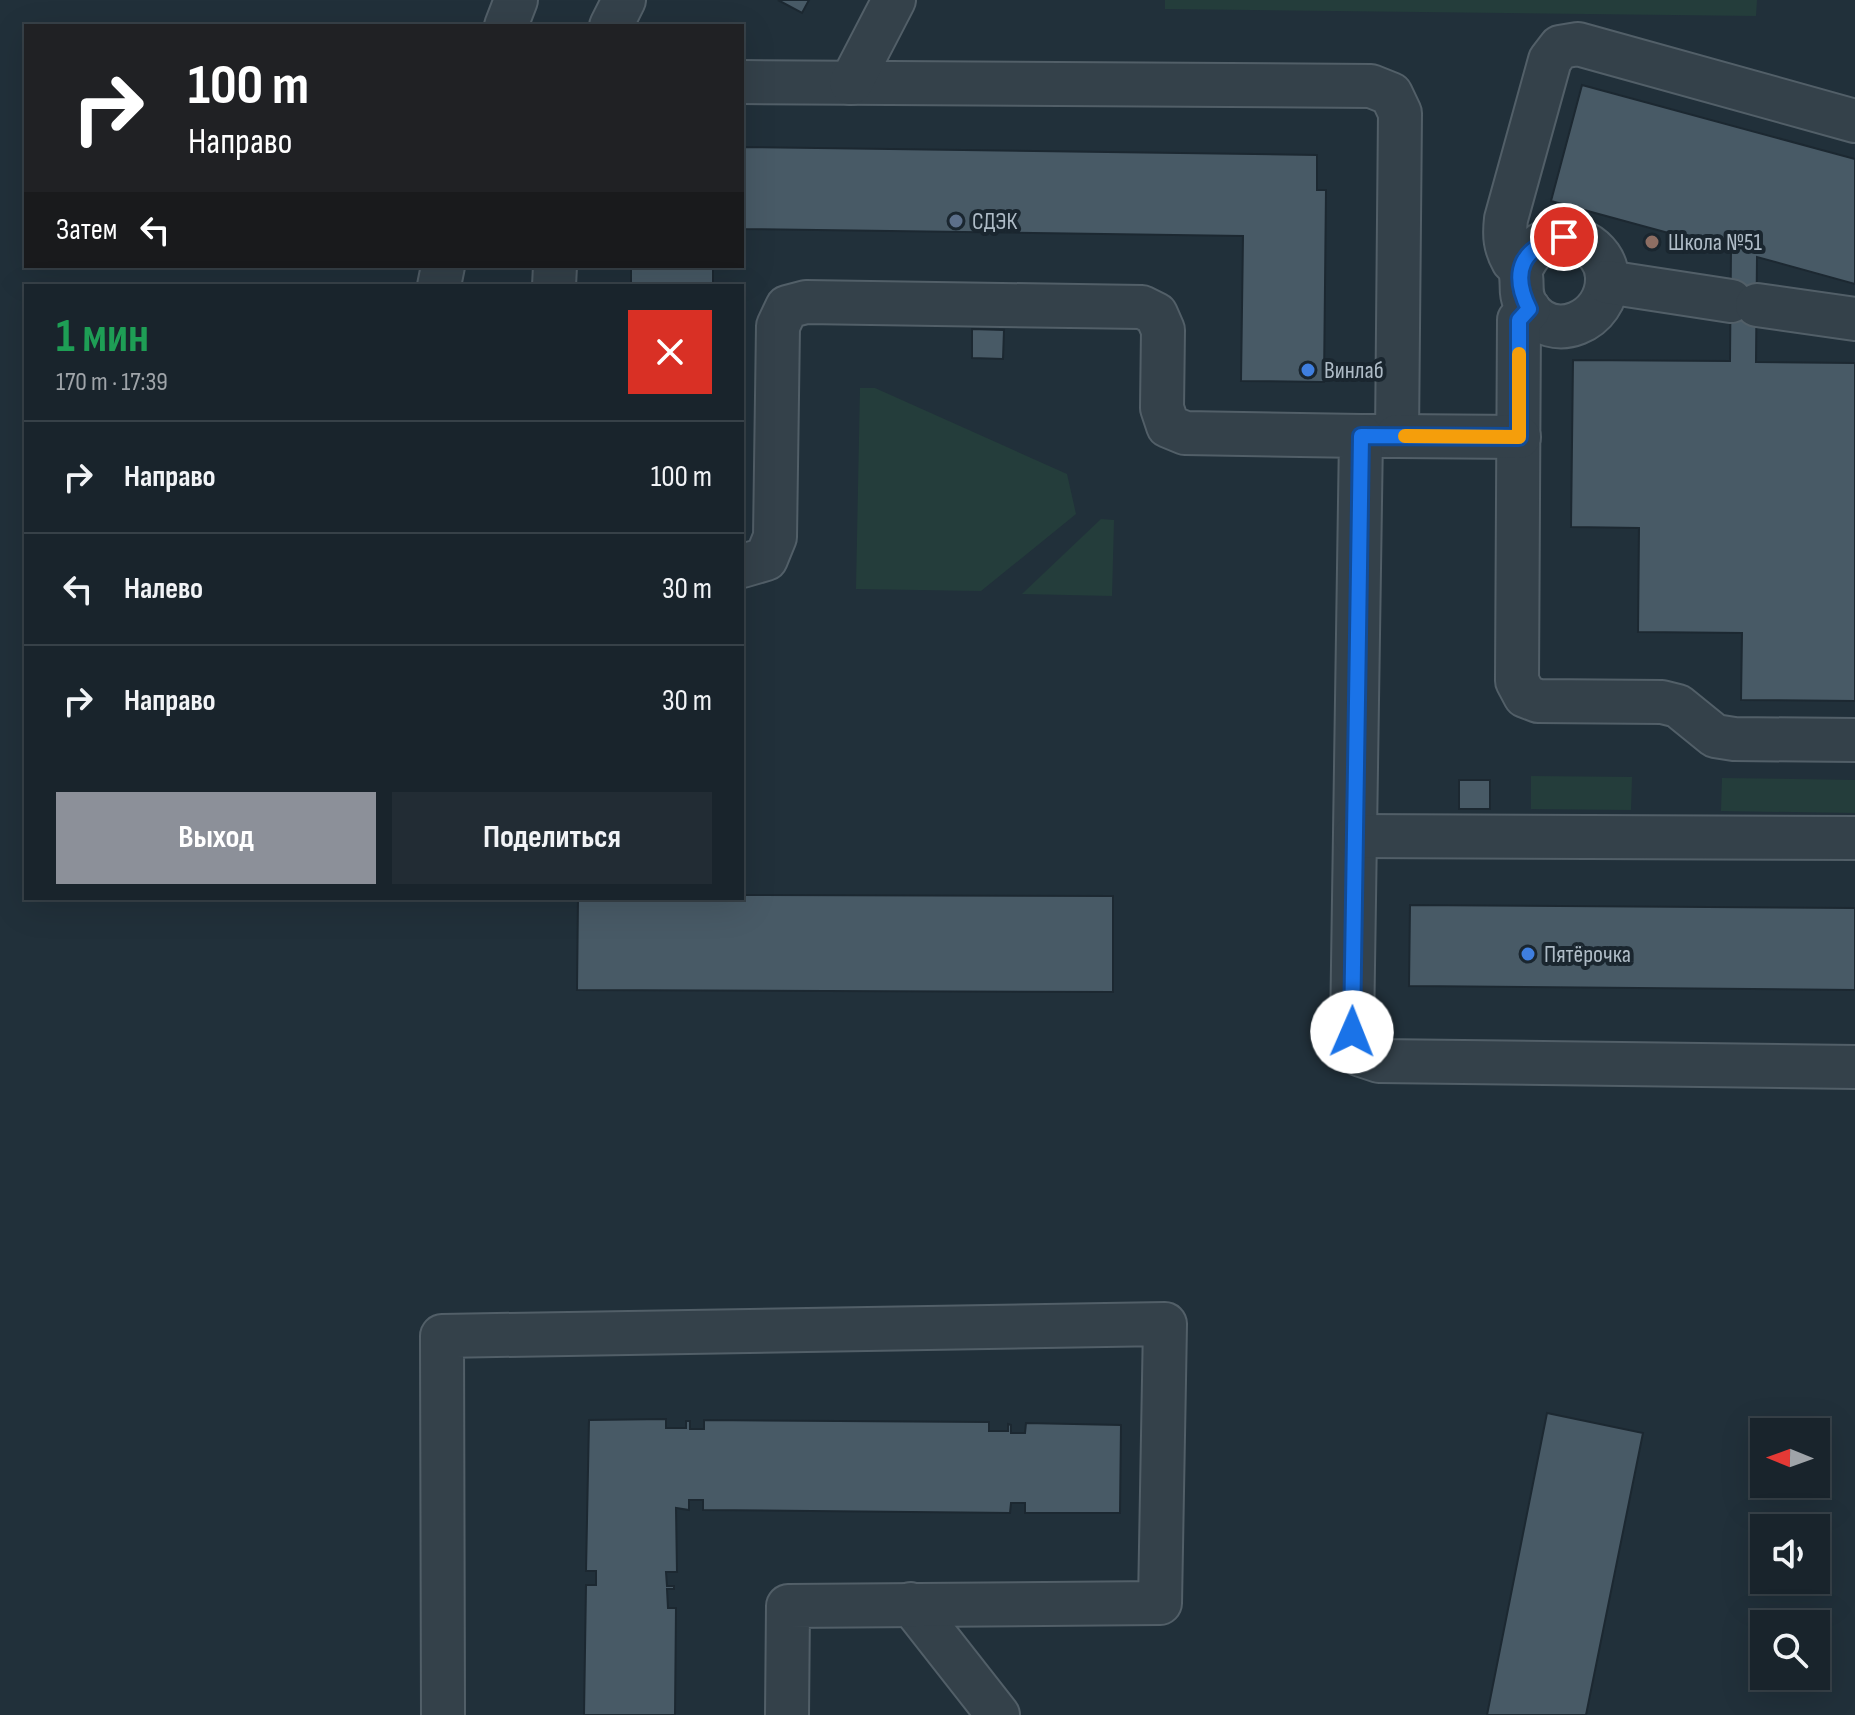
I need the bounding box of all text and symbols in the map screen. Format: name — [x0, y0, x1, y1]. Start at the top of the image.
text: 100 m — [188, 53, 309, 120]
icon: right — [56, 56, 160, 160]
text: Направо — [188, 121, 292, 164]
pin — [1530, 203, 1598, 271]
place label: СДЭК — [972, 207, 1017, 236]
icon: left — [133, 208, 177, 252]
text: Затем — [56, 212, 117, 248]
marker: СДЭК — [947, 212, 965, 230]
icon: arrive — [1542, 215, 1586, 259]
place label: Школа №51 — [1668, 228, 1763, 257]
marker: Школа №51 — [1643, 233, 1661, 251]
text: 1 мин — [56, 308, 149, 365]
button: close — [628, 310, 712, 394]
place label: Винлаб — [1324, 356, 1384, 385]
marker: Винлаб — [1299, 361, 1317, 379]
text: 170 m · 17:39 — [56, 367, 168, 398]
icon: right — [56, 455, 100, 499]
text: Направо — [124, 459, 216, 495]
text: 100 m — [651, 459, 712, 495]
icon: left — [56, 567, 100, 611]
text: Налево — [124, 571, 203, 607]
text: 30 m — [662, 571, 712, 607]
icon: right — [56, 679, 100, 723]
text: Направо — [124, 683, 216, 719]
text: 30 m — [662, 683, 712, 719]
button: Выход — [56, 792, 376, 884]
button: Поделиться — [392, 792, 712, 884]
place label: Пятёрочка — [1544, 940, 1631, 969]
marker: Пятёрочка — [1519, 945, 1537, 963]
position arrow — [1310, 990, 1394, 1074]
north arrow — [1750, 1418, 1830, 1498]
map controls — [1750, 1418, 1830, 1690]
button: sound — [1750, 1514, 1830, 1594]
button: search — [1750, 1610, 1830, 1690]

